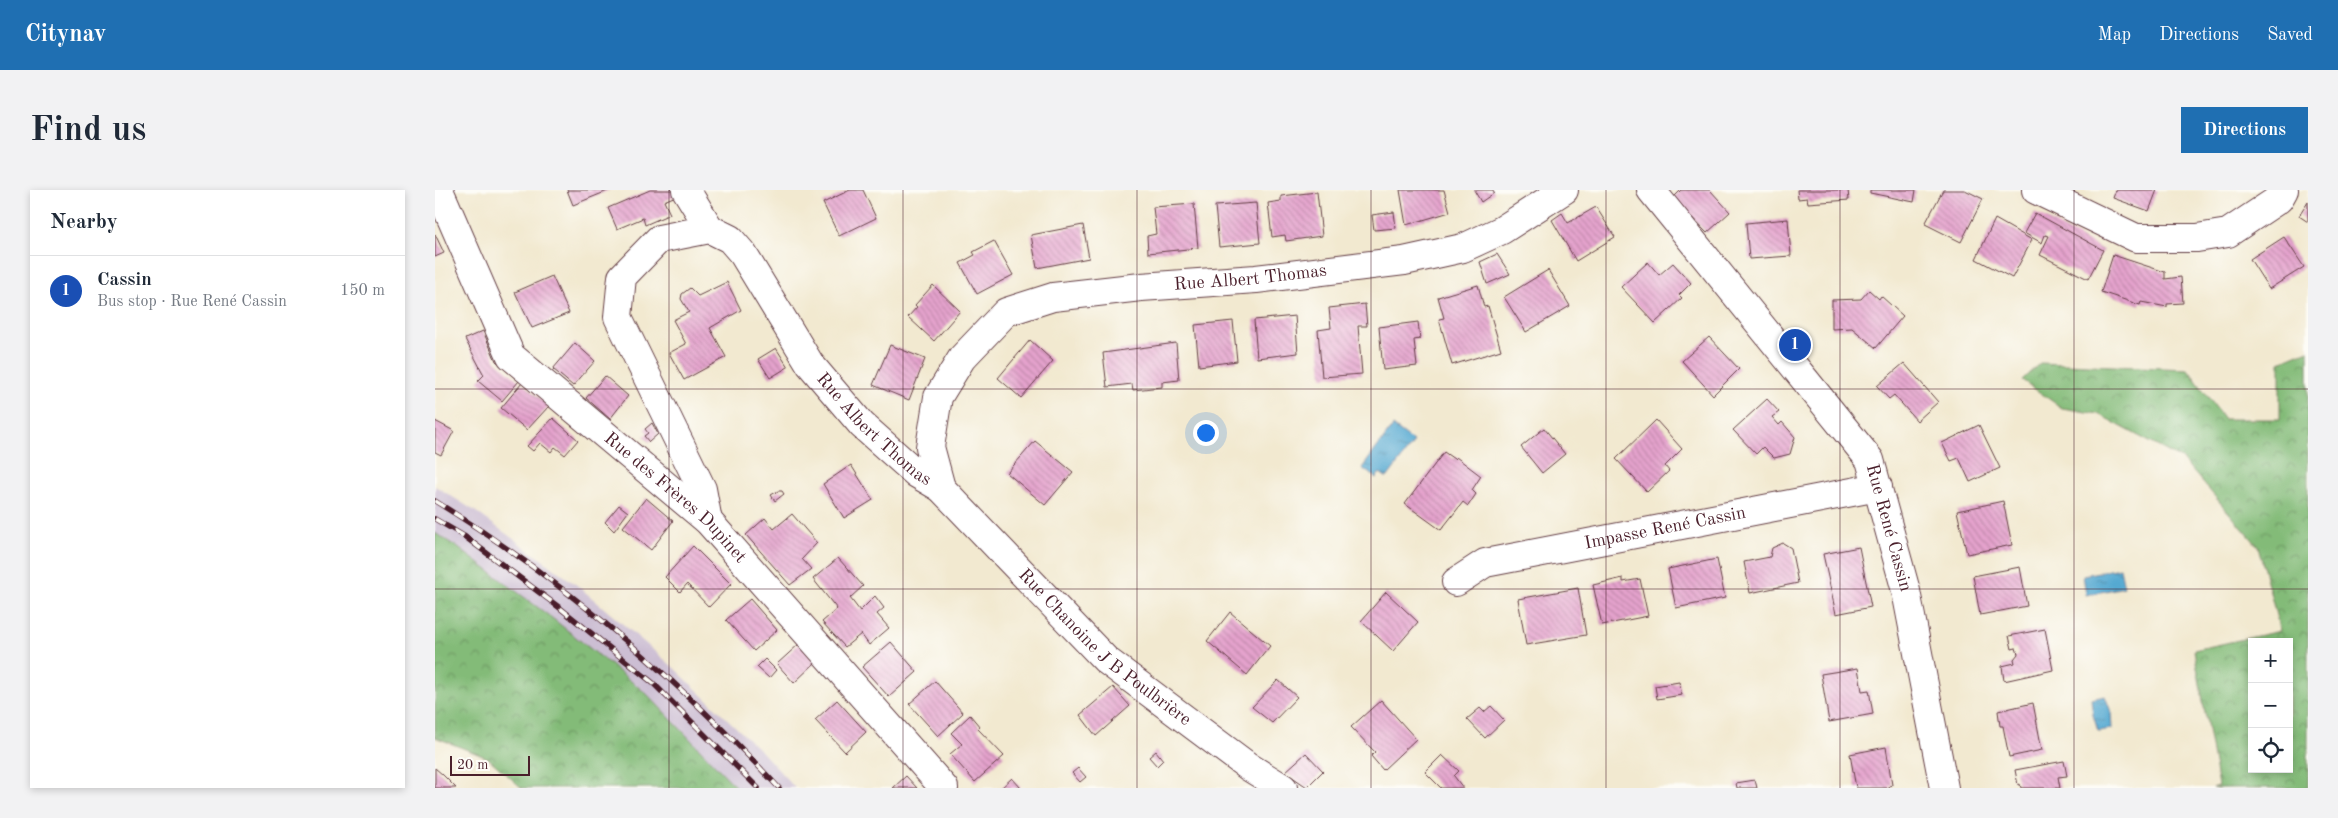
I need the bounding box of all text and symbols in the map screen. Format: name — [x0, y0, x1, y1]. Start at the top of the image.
text: Citynav — [25, 23, 106, 47]
text: Map — [2098, 26, 2131, 44]
text: Directions — [2159, 26, 2239, 44]
text: Saved — [2267, 26, 2313, 44]
button: Directions — [2181, 107, 2308, 153]
text: Find us — [30, 113, 146, 148]
text: Nearby — [50, 212, 118, 233]
street label: Rue Albert Thomas — [1173, 261, 1328, 294]
text: Cassin — [97, 271, 152, 290]
text: 1 — [61, 283, 71, 299]
text: 150 m — [340, 283, 385, 299]
text: Bus stop · Rue René Cassin — [97, 294, 287, 310]
pin: 1 — [1779, 326, 1811, 364]
street label: Rue Albert Thomas — [813, 370, 934, 489]
your location — [1193, 420, 1219, 446]
street label: Rue des Frères Dupinet — [601, 429, 750, 566]
street label: Rue René Cassin — [1863, 462, 1915, 594]
street label: Impasse René Cassin — [1583, 504, 1747, 553]
street label: Rue Chanoine J B Poulbrière — [1015, 566, 1194, 729]
map controls — [2248, 638, 2293, 773]
button: + — [2248, 638, 2293, 683]
button: − — [2248, 683, 2293, 728]
button: locate — [2248, 728, 2293, 773]
scale bar — [450, 753, 530, 776]
text: 20 m — [457, 758, 488, 772]

